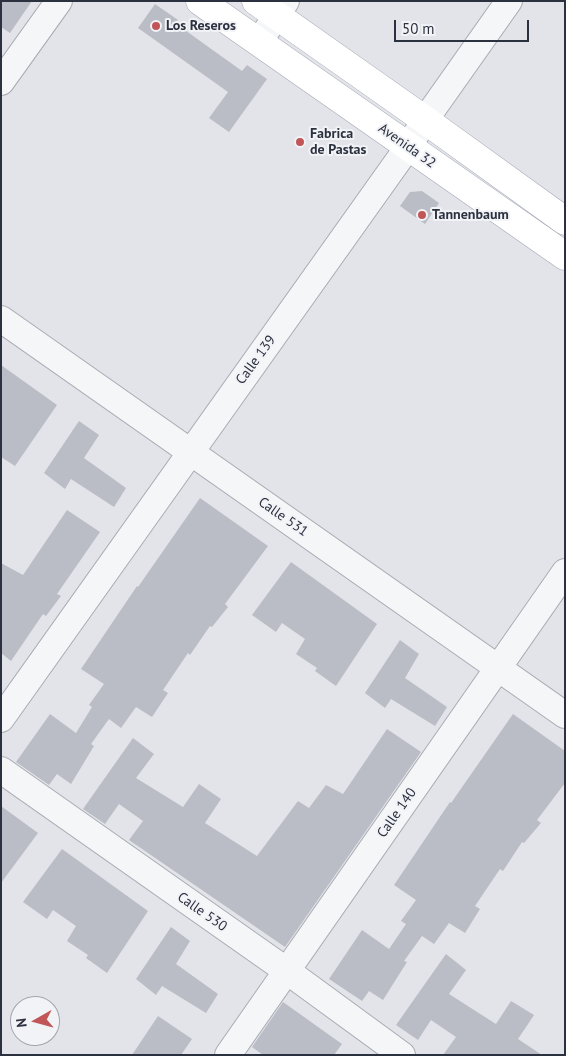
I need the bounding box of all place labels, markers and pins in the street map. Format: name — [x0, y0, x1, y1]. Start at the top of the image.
place label: Los Reseros — [166, 18, 236, 34]
marker: Los Reseros — [150, 20, 162, 32]
place label: Fabrica de Pastas — [310, 126, 366, 158]
marker: Fabrica de Pastas — [294, 136, 306, 148]
place label: Tannenbaum — [432, 207, 509, 223]
marker: Tannenbaum — [416, 209, 428, 221]

